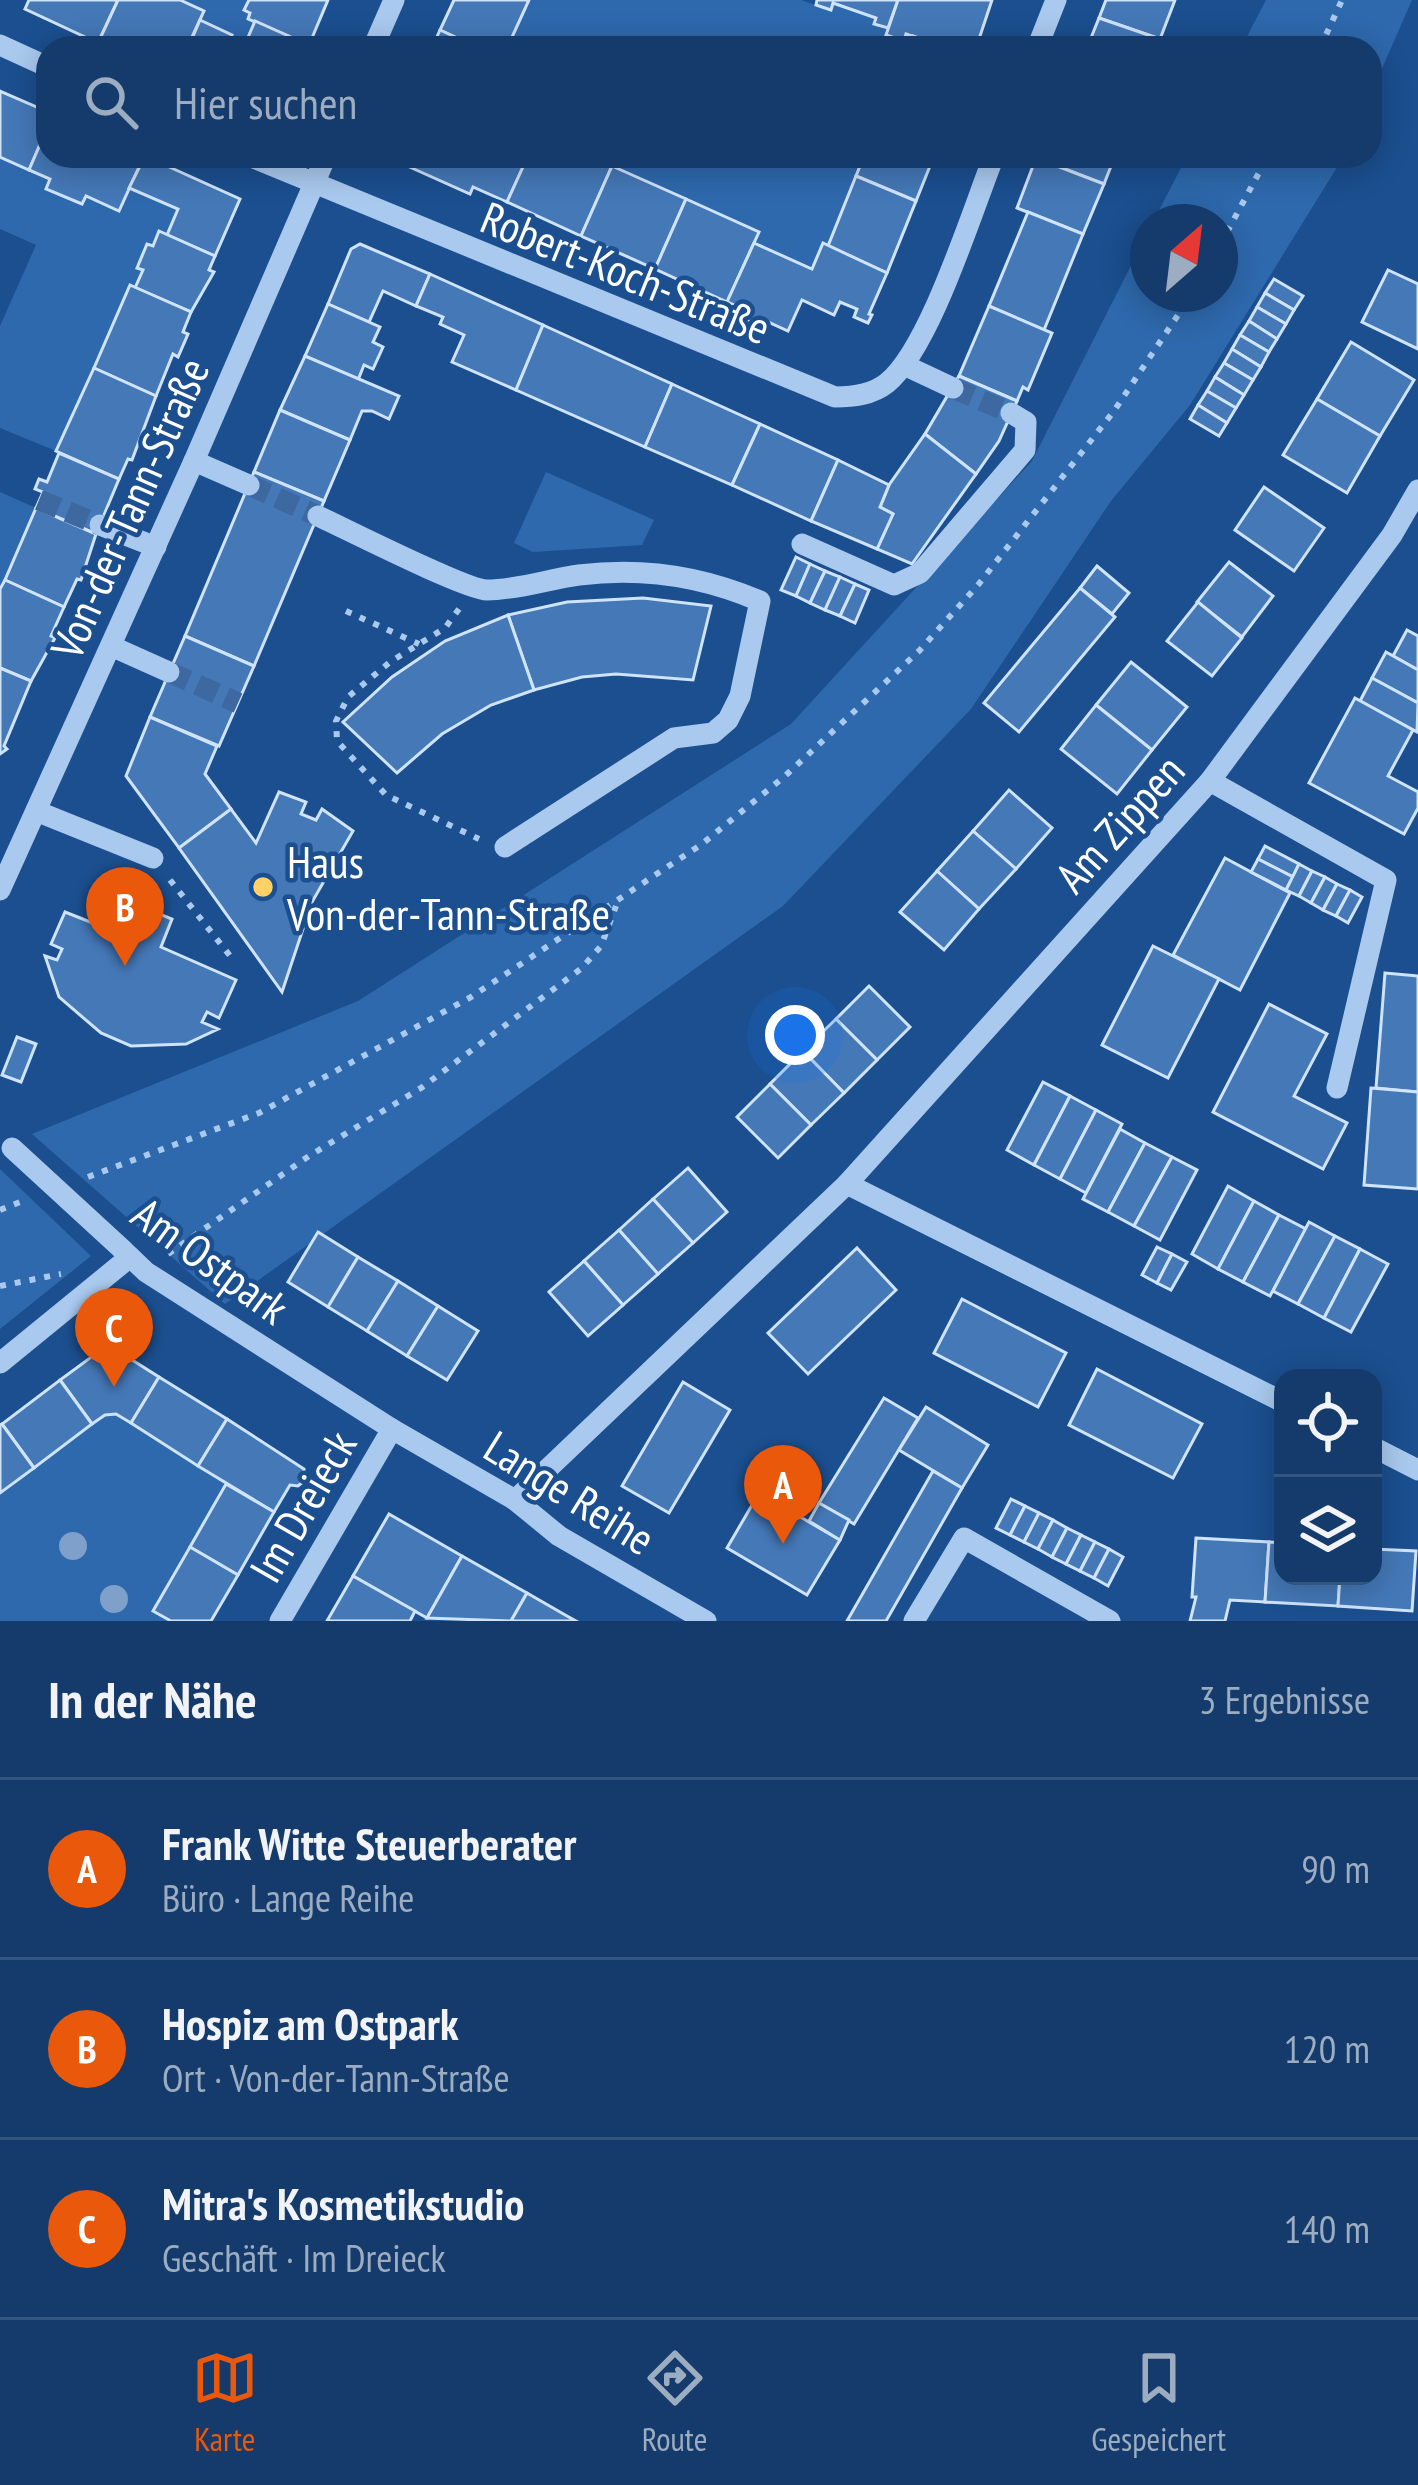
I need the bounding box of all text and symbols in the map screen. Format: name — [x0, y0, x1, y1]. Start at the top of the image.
search box — [36, 36, 1382, 168]
icon: search — [78, 69, 144, 135]
text: Hier suchen — [174, 73, 357, 131]
street label: Robert-Koch-Straße — [473, 188, 779, 356]
north arrow — [1130, 204, 1238, 312]
street label: Von-der-Tann-Straße — [36, 349, 221, 668]
street label: Am Zippen — [1042, 742, 1196, 904]
place label: Haus Von-der-Tann-Straße — [286, 832, 610, 942]
pin: B — [86, 867, 164, 966]
marker: Haus Von-der-Tann-Straße — [250, 874, 276, 900]
your location — [765, 1005, 825, 1065]
street label: Am Ostpark — [121, 1184, 301, 1337]
pin: C — [75, 1288, 153, 1387]
map controls — [1274, 1369, 1382, 1585]
button: locate — [1274, 1369, 1382, 1477]
street label: Lange Reihe — [474, 1417, 666, 1567]
street label: Im Dreieck — [236, 1419, 369, 1592]
pin: A — [744, 1445, 822, 1544]
button: layers — [1274, 1477, 1382, 1585]
text: In der Nähe — [48, 1666, 257, 1732]
text: 3 Ergebnisse — [1199, 1674, 1370, 1725]
text: Frank Witte Steuerberater — [162, 1814, 576, 1872]
text: A — [77, 1843, 97, 1894]
text: 90 m — [1301, 1843, 1370, 1894]
text: Büro · Lange Reihe — [162, 1872, 414, 1923]
text: Hospiz am Ostpark — [162, 1994, 459, 2052]
text: B — [77, 2023, 97, 2074]
text: 120 m — [1284, 2023, 1370, 2074]
text: Ort · Von-der-Tann-Straße — [162, 2052, 510, 2103]
text: Mitra's Kosmetikstudio — [162, 2174, 524, 2232]
text: C — [78, 2203, 96, 2254]
text: 140 m — [1284, 2203, 1370, 2254]
text: Geschäft · Im Dreieck — [162, 2232, 446, 2283]
tab: Karte — [192, 2345, 258, 2460]
tab: Route — [642, 2345, 708, 2460]
tab: Gespeichert — [1091, 2345, 1226, 2460]

